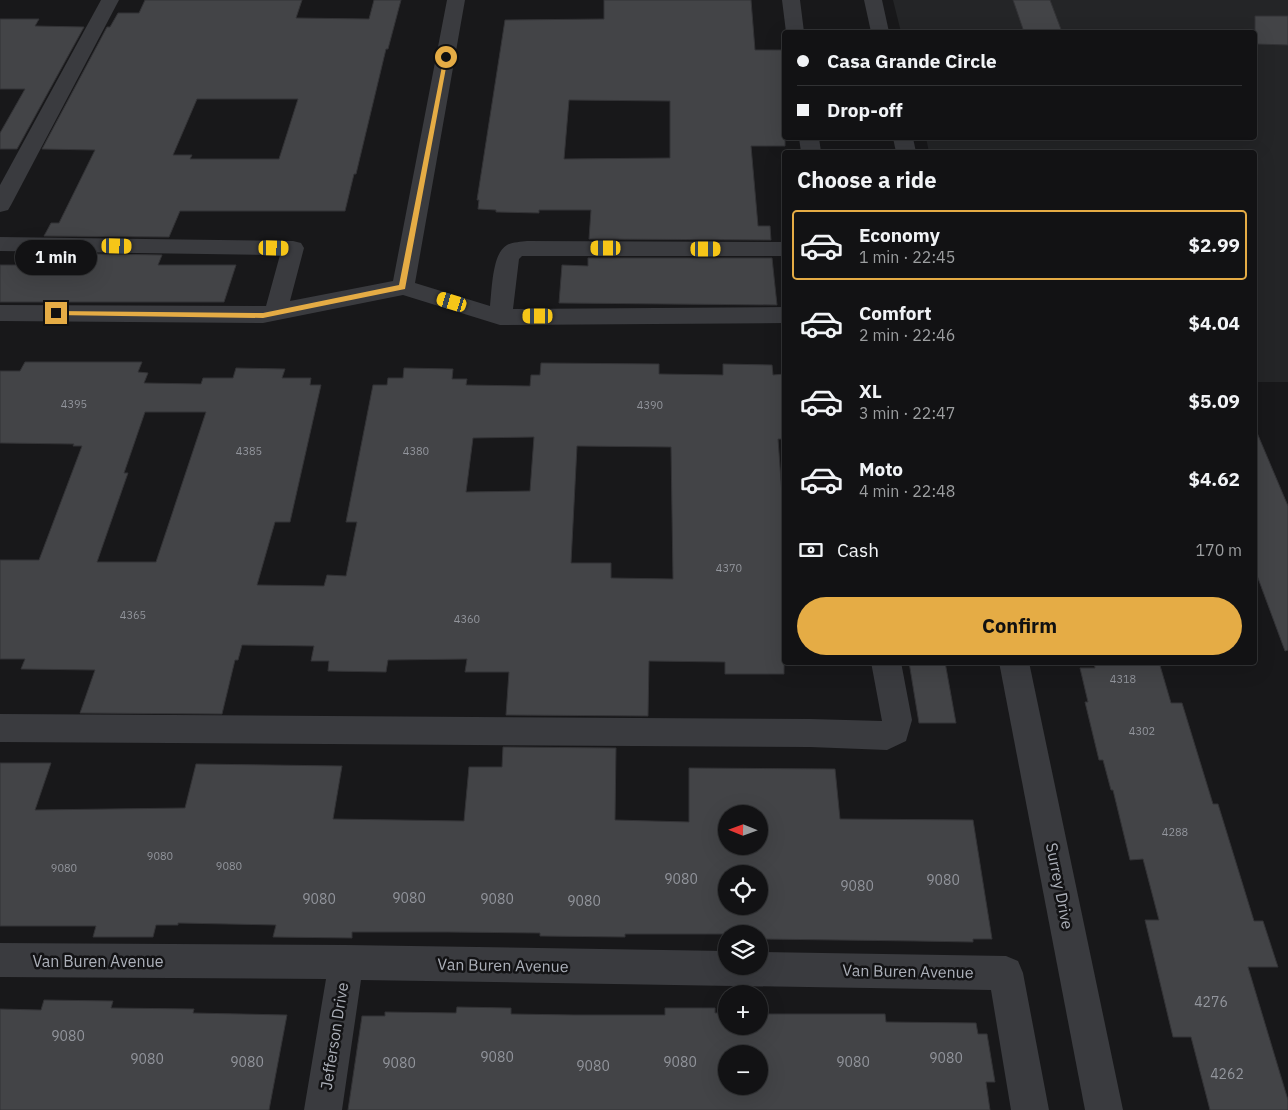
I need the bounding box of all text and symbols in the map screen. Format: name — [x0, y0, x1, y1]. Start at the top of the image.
route start — [435, 46, 457, 68]
text: Casa Grande Circle — [827, 49, 997, 73]
text: Drop-off — [827, 98, 903, 122]
text: Choose a ride — [797, 165, 937, 194]
icon: car — [799, 223, 844, 268]
text: Economy — [859, 223, 940, 247]
text: $2.99 — [1188, 233, 1240, 257]
car — [101, 238, 132, 254]
callout: 1 min — [15, 240, 97, 276]
car — [258, 240, 289, 256]
car — [591, 241, 621, 256]
car — [691, 242, 721, 257]
text: 1 min — [35, 247, 77, 267]
text: 1 min · 22:45 — [859, 247, 955, 267]
car — [435, 290, 468, 314]
icon: car — [799, 301, 844, 346]
text: Comfort — [859, 301, 932, 325]
route end — [45, 302, 67, 324]
car — [523, 309, 553, 324]
text: $4.04 — [1188, 311, 1240, 335]
text: 2 min · 22:46 — [859, 325, 955, 345]
icon: car — [799, 379, 844, 424]
text: XL — [859, 379, 882, 403]
text: $5.09 — [1188, 389, 1240, 413]
house number: 4395 — [61, 397, 87, 411]
house number: 4390 — [637, 398, 663, 412]
text: 3 min · 22:47 — [859, 403, 955, 423]
house number: 4385 — [236, 444, 262, 458]
house number: 4380 — [403, 444, 429, 458]
icon: car — [799, 457, 844, 502]
text: Moto — [859, 457, 903, 481]
text: $4.62 — [1188, 467, 1240, 491]
text: 4 min · 22:48 — [859, 481, 955, 501]
icon: cash — [797, 536, 825, 564]
text: Cash — [837, 538, 879, 562]
text: 170 m — [1195, 540, 1242, 560]
house number: 4370 — [716, 561, 742, 575]
button: Confirm — [797, 597, 1242, 655]
house number: 4365 — [120, 608, 146, 622]
house number: 4360 — [454, 612, 480, 626]
house number: 4318 — [1110, 672, 1136, 686]
house number: 4302 — [1129, 724, 1155, 738]
north arrow — [718, 805, 768, 855]
map controls — [718, 805, 768, 1095]
house number: 4288 — [1162, 825, 1188, 839]
street label: Surrey Drive — [1042, 841, 1078, 931]
house number: 9080 — [147, 849, 173, 863]
house number: 9080 — [216, 859, 242, 873]
house number: 9080 — [51, 861, 77, 875]
button: locate — [718, 865, 768, 915]
house number: 9080 — [664, 870, 698, 888]
house number: 9080 — [926, 871, 960, 889]
house number: 9080 — [840, 877, 874, 895]
house number: 9080 — [392, 889, 426, 907]
house number: 9080 — [302, 890, 336, 908]
house number: 9080 — [480, 890, 514, 908]
house number: 9080 — [567, 892, 601, 910]
button: layers — [718, 925, 768, 975]
street label: Van Buren Avenue — [32, 951, 164, 971]
street label: Van Buren Avenue — [437, 954, 569, 976]
street label: Van Buren Avenue — [842, 960, 974, 982]
street label: Jefferson Drive — [316, 981, 352, 1091]
button: + — [718, 985, 768, 1035]
house number: 4276 — [1194, 993, 1228, 1011]
house number: 9080 — [51, 1027, 85, 1045]
button: − — [718, 1045, 768, 1095]
house number: 9080 — [480, 1048, 514, 1066]
house number: 9080 — [929, 1049, 963, 1067]
house number: 9080 — [130, 1050, 164, 1068]
house number: 9080 — [230, 1053, 264, 1071]
house number: 9080 — [663, 1053, 697, 1071]
house number: 9080 — [836, 1053, 870, 1071]
house number: 9080 — [382, 1054, 416, 1072]
house number: 9080 — [576, 1057, 610, 1075]
house number: 4262 — [1210, 1065, 1244, 1083]

